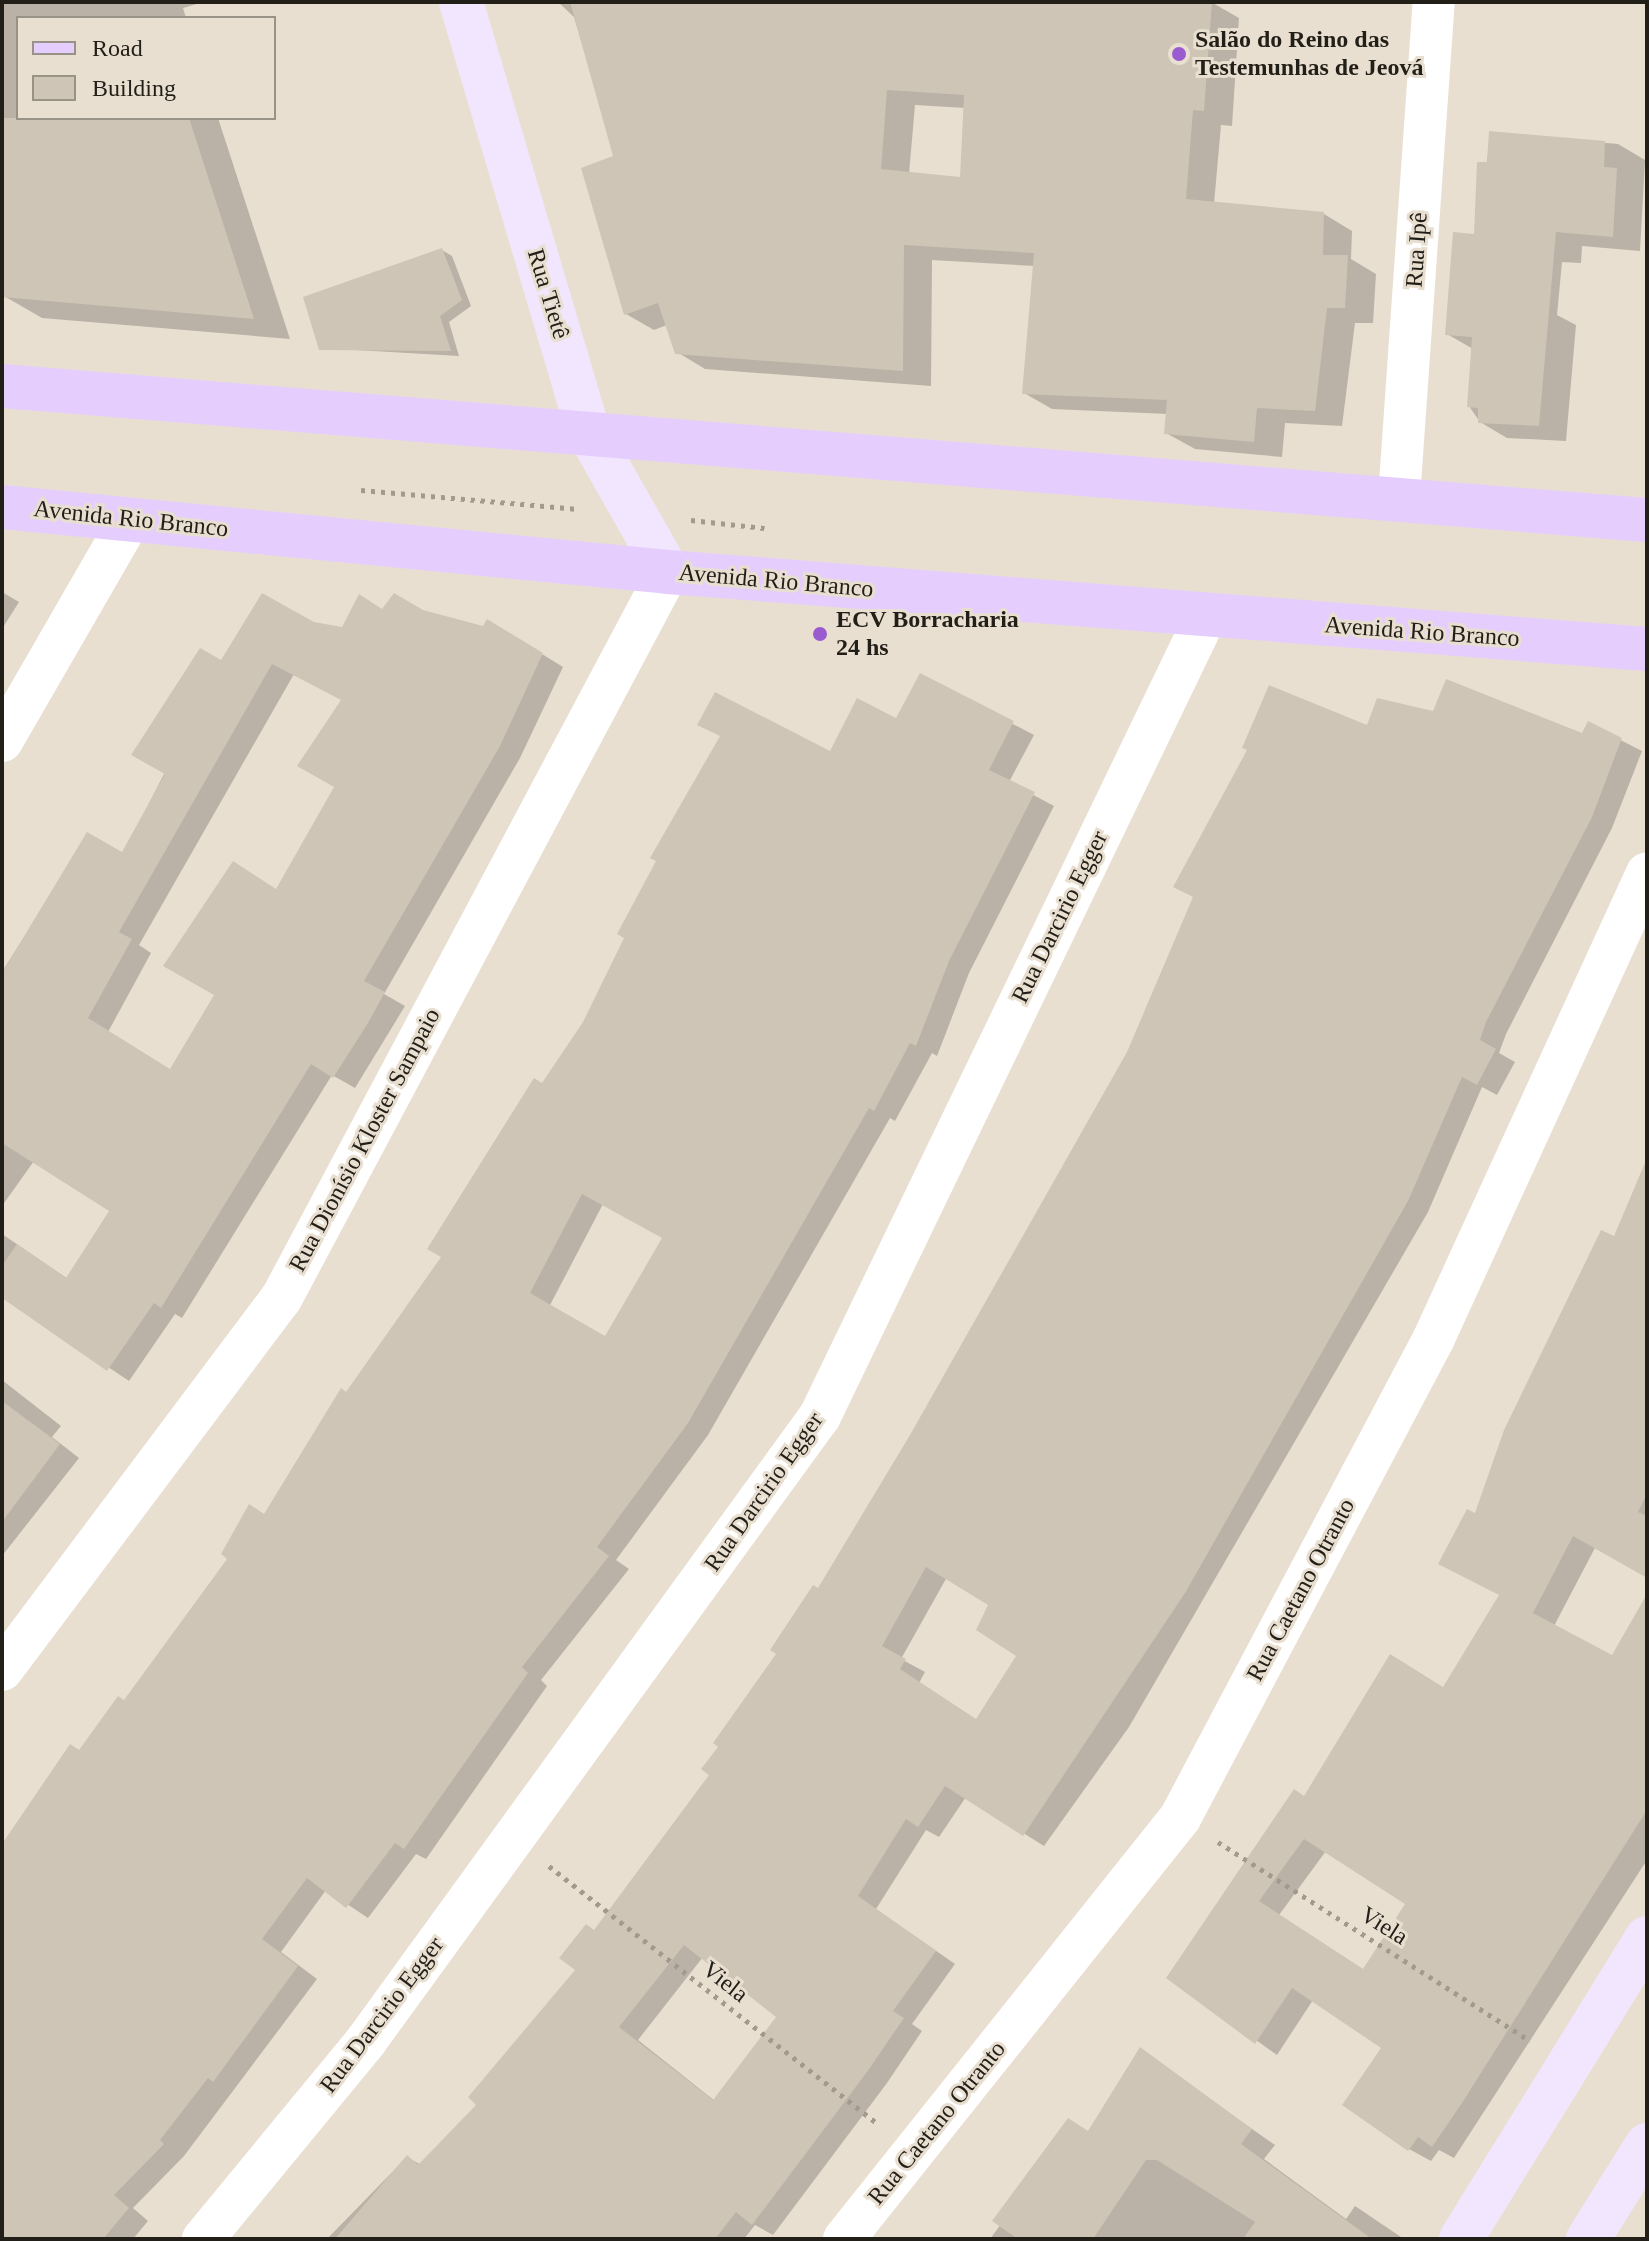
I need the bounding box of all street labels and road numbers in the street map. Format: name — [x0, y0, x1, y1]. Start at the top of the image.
street label: Rua Ipê — [1400, 211, 1434, 289]
street label: Rua Tietê — [521, 245, 575, 343]
street label: Avenida Rio Branco — [32, 494, 230, 544]
street label: Avenida Rio Branco — [677, 558, 875, 604]
street label: Avenida Rio Branco — [1323, 611, 1521, 653]
street label: Rua Darcirio Egger — [1006, 826, 1114, 1008]
street label: Rua Dionísio Kloster Sampaio — [283, 1003, 447, 1277]
street label: Rua Darcirio Egger — [698, 1407, 830, 1577]
street label: Rua Caetano Otranto — [1241, 1494, 1361, 1686]
street label: Viela — [1355, 1900, 1413, 1952]
street label: Rua Darcirio Egger — [314, 1931, 450, 2099]
street label: Viela — [696, 1955, 754, 2009]
street label: Rua Caetano Otranto — [862, 2035, 1012, 2211]

